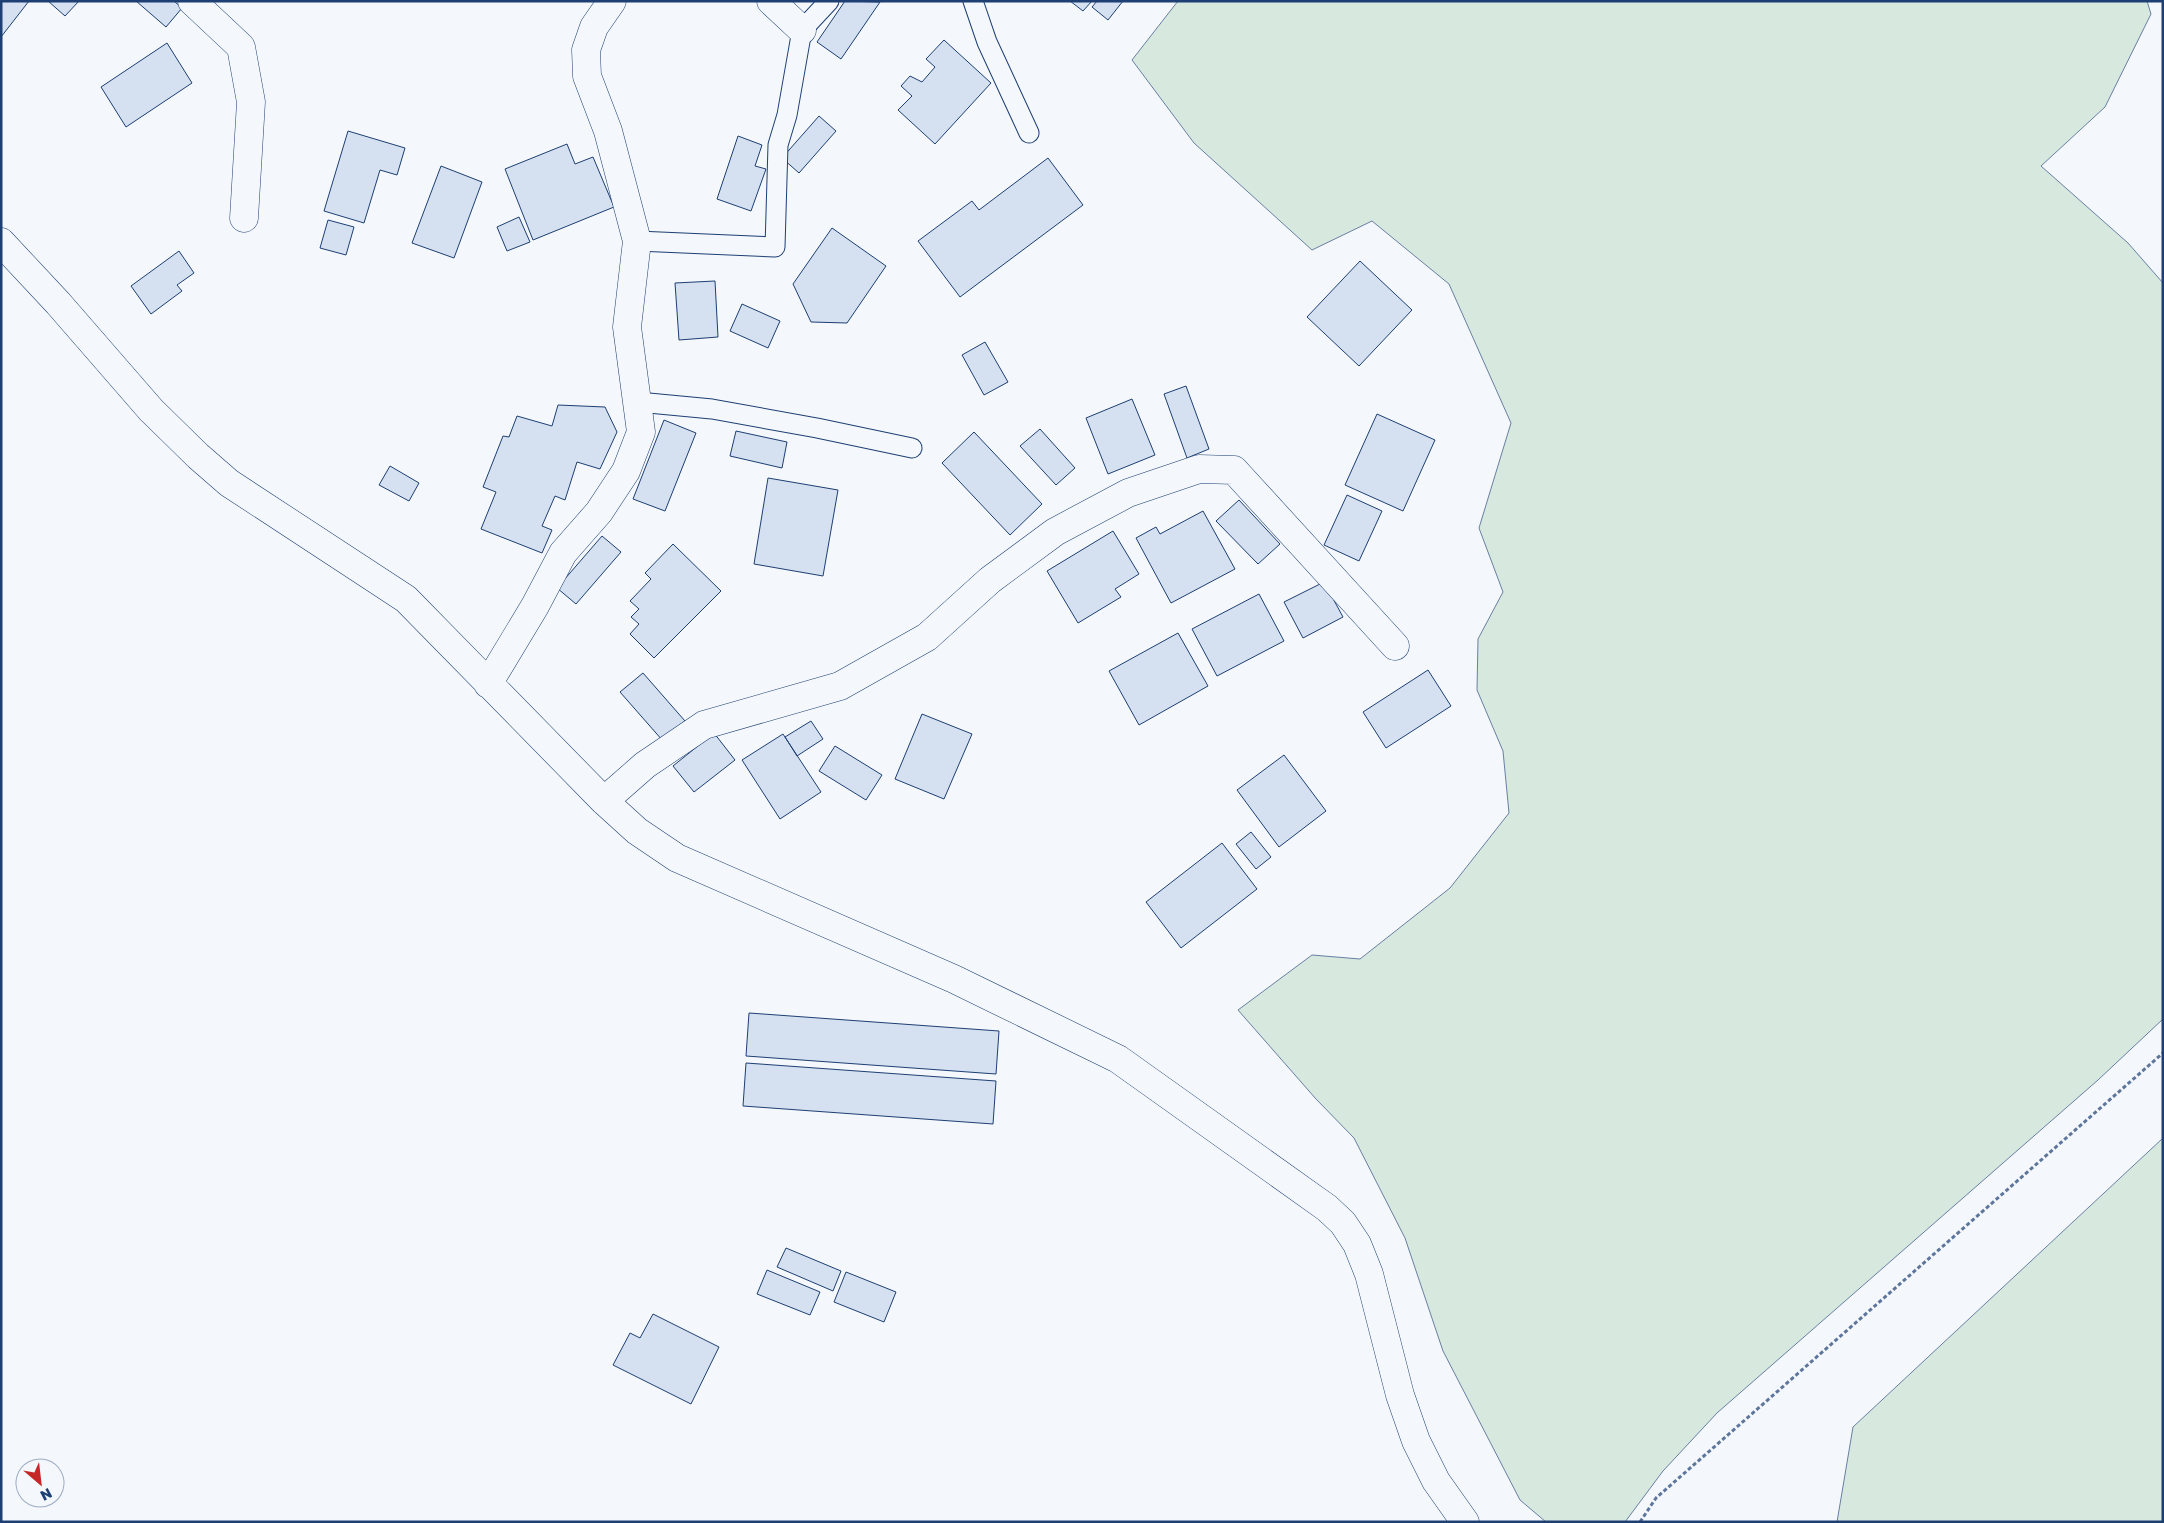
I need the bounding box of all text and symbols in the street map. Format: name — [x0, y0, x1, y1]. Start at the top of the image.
north arrow — [15, 1458, 65, 1508]
text: N — [38, 1485, 55, 1505]

